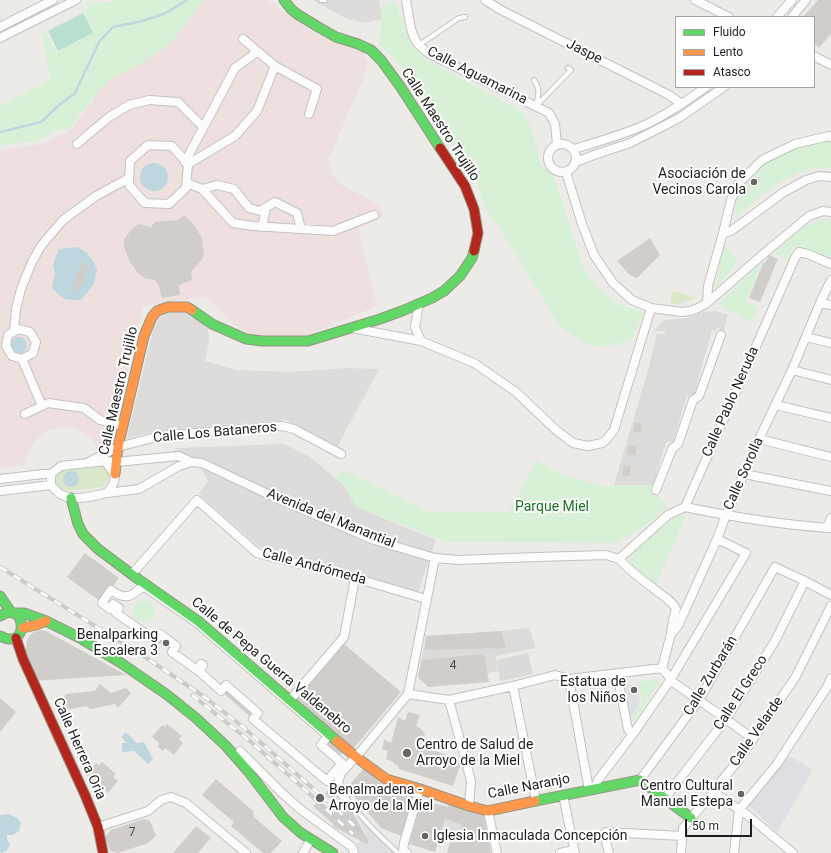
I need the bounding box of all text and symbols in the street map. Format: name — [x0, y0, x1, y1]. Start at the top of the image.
legend — [675, 16, 815, 88]
text: Fluido — [713, 25, 746, 39]
street label: Jaspe — [563, 36, 605, 68]
street label: Calle Aguamarina — [424, 44, 530, 108]
text: Lento — [713, 45, 743, 59]
street label: Calle Maestro Trujillo — [397, 65, 483, 185]
text: Atasco — [713, 65, 751, 79]
place label: Asociación de Vecinos Carola — [652, 166, 746, 198]
marker: Asociación de Vecinos Carola — [749, 177, 759, 187]
street label: Calle Maestro Trujillo — [96, 325, 142, 457]
street label: Calle Pablo Neruda — [699, 344, 763, 460]
street label: Calle Los Bataneros — [152, 419, 278, 447]
street label: Calle Sorolla — [721, 435, 767, 513]
street label: Avenida del Manantial — [264, 486, 398, 552]
park label: Parque Miel — [515, 499, 589, 515]
street label: Calle Andrómeda — [260, 545, 368, 589]
street label: Calle de Pepa Guerra Valdenebro — [188, 594, 354, 738]
place label: Benalparking Escalera 3 — [77, 627, 158, 660]
street label: Calle Zurbarán — [681, 633, 741, 719]
marker: Benalparking Escalera 3 — [161, 638, 171, 648]
street label: Calle El Greco — [710, 652, 772, 734]
house number: 4 — [450, 659, 456, 673]
place label: Estatua de los Niños — [560, 674, 626, 706]
marker: Estatua de los Niños — [629, 685, 639, 695]
street label: Calle Velarde — [727, 694, 787, 770]
street label: Calle Herrera Oria — [49, 696, 109, 802]
place label: Centro de Salud de Arroyo de la Miel — [416, 737, 533, 770]
marker: Centro de Salud de Arroyo de la Miel — [401, 747, 413, 759]
street label: Calle Naranjo — [487, 771, 571, 803]
place label: Centro Cultural Manuel Estepa — [640, 778, 733, 810]
place label: Benalmadena - Arroyo de la Miel — [329, 782, 433, 814]
marker: Centro Cultural Manuel Estepa — [736, 789, 746, 799]
marker: Benalmadena - Arroyo de la Miel — [314, 792, 326, 804]
scale bar — [687, 811, 754, 837]
text: 50 m — [692, 819, 719, 833]
house number: 7 — [129, 826, 135, 840]
place label: Iglesia Inmaculada Concepción — [433, 828, 628, 844]
marker: Iglesia Inmaculada Concepción — [420, 831, 430, 841]

